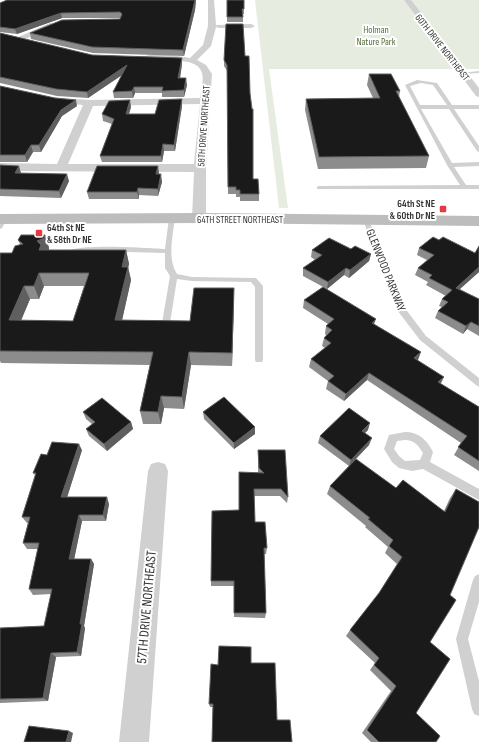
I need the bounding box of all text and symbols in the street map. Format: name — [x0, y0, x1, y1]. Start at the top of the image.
street label: 60TH DRIVE NORTHEAST — [412, 12, 472, 83]
park label: Holman Nature Park — [356, 24, 396, 48]
street label: 58TH DRIVE NORTHEAST — [195, 85, 213, 167]
place label: 64th St NE & 60th Dr NE — [390, 198, 435, 222]
marker: 64th St NE & 60th Dr NE — [438, 204, 448, 214]
street label: 64TH STREET NORTHEAST — [197, 214, 283, 226]
place label: 64th St NE & 58th Dr NE — [47, 222, 92, 246]
street label: GLENWOOD PARKWAY — [362, 227, 409, 313]
marker: 64th St NE & 58th Dr NE — [34, 228, 44, 238]
street label: 57TH DRIVE NORTHEAST — [133, 550, 160, 664]

